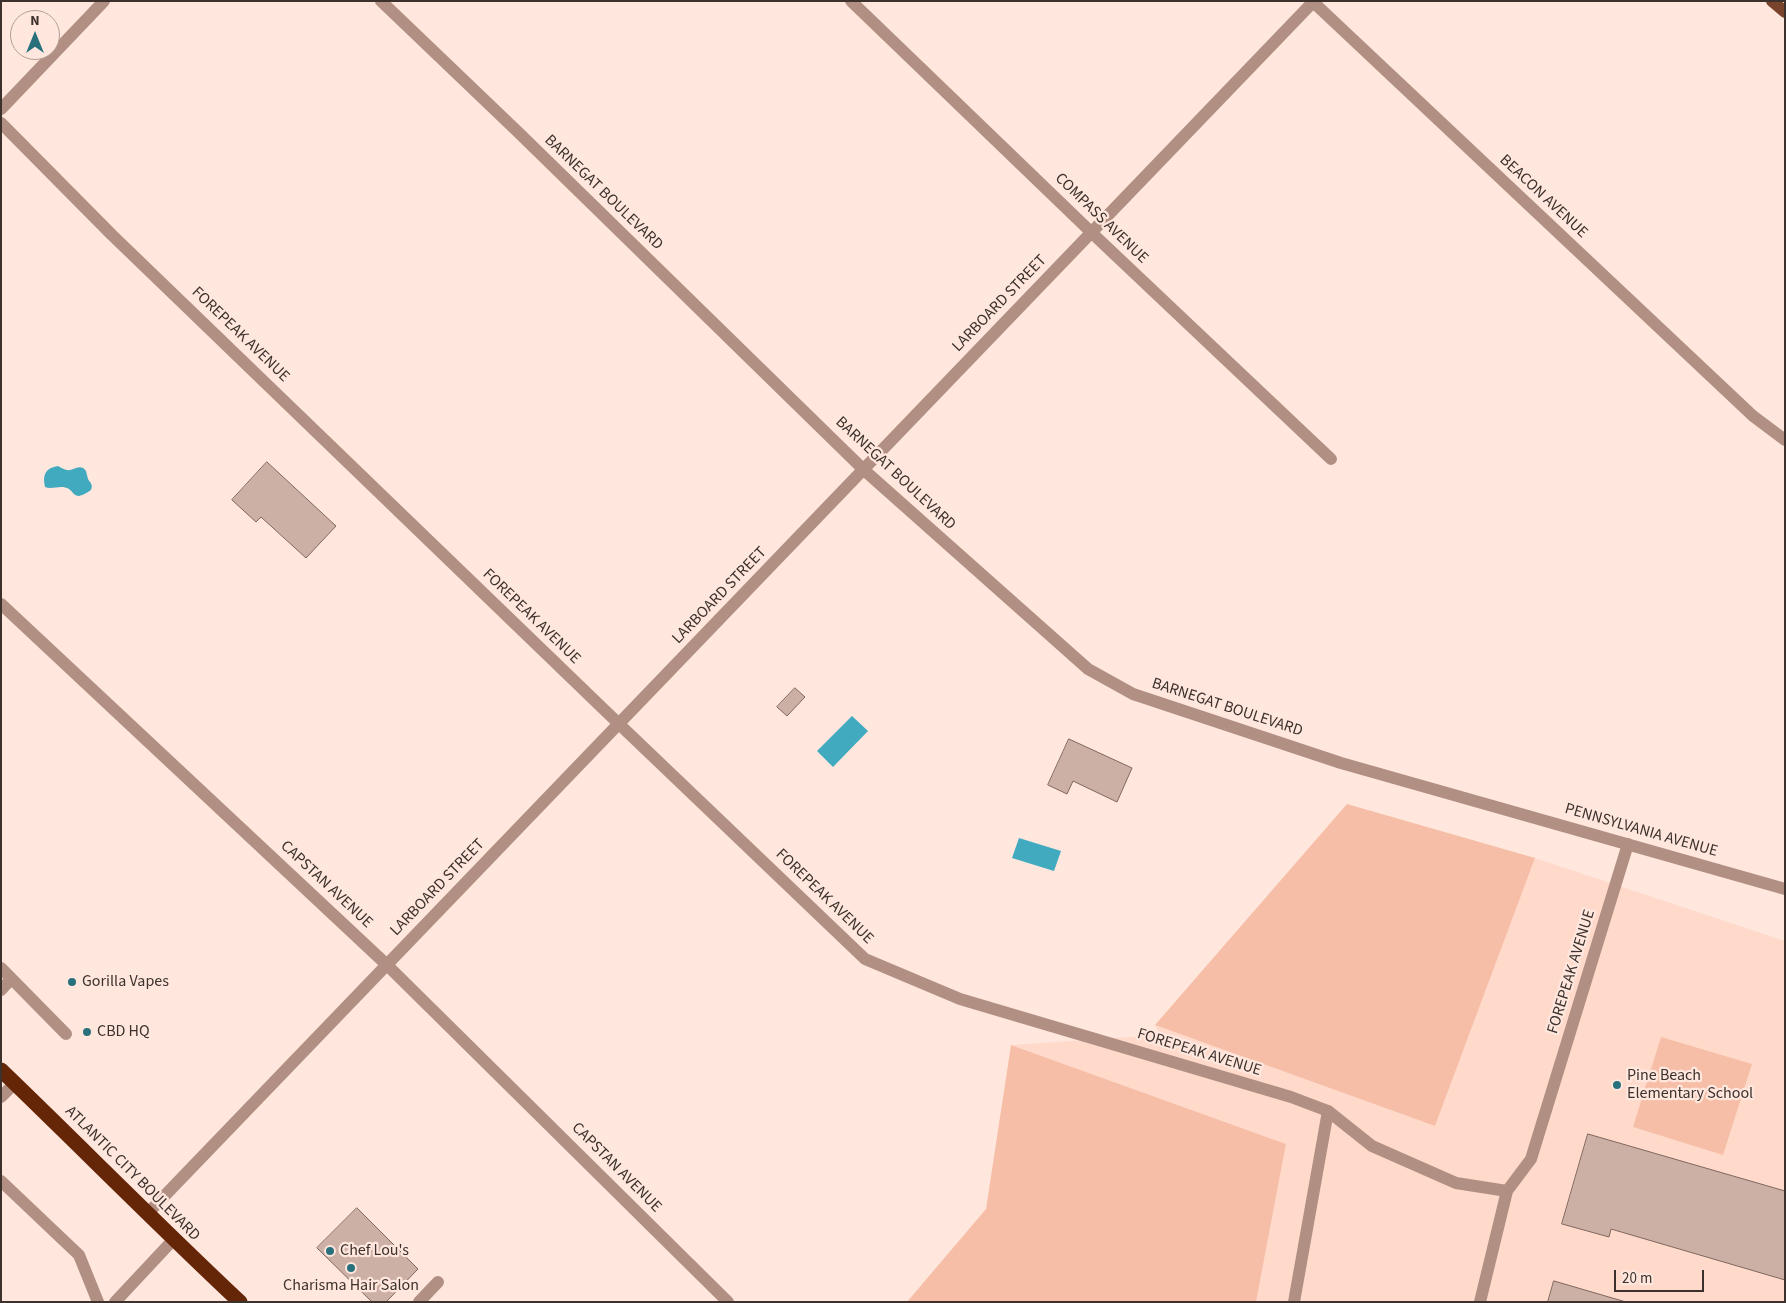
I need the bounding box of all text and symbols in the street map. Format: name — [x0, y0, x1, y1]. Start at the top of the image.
north arrow — [10, 10, 60, 60]
text: N — [30, 11, 40, 31]
street label: BARNEGAT BOULEVARD — [540, 131, 666, 255]
street label: BEACON AVENUE — [1495, 151, 1591, 243]
street label: COMPASS AVENUE — [1050, 170, 1152, 268]
street label: LARBOARD STREET — [949, 251, 1051, 357]
street label: FOREPEAK AVENUE — [187, 283, 293, 387]
street label: BARNEGAT BOULEVARD — [831, 413, 959, 535]
street label: LARBOARD STREET — [669, 543, 771, 649]
street label: FOREPEAK AVENUE — [478, 565, 584, 669]
street label: BARNEGAT BOULEVARD — [1149, 675, 1305, 741]
street label: PENNSYLVANIA AVENUE — [1562, 800, 1720, 862]
street label: LARBOARD STREET — [387, 835, 489, 941]
street label: CAPSTAN AVENUE — [276, 837, 376, 933]
street label: FOREPEAK AVENUE — [771, 845, 877, 949]
street label: FOREPEAK AVENUE — [1544, 908, 1600, 1036]
place label: Gorilla Vapes — [82, 972, 169, 992]
marker: Gorilla Vapes — [66, 976, 78, 988]
place label: CBD HQ — [97, 1022, 150, 1042]
street label: FOREPEAK AVENUE — [1135, 1025, 1263, 1081]
marker: CBD HQ — [81, 1026, 93, 1038]
place label: Pine Beach Elementary School — [1627, 1066, 1753, 1104]
marker: Pine Beach Elementary School — [1611, 1079, 1623, 1091]
street label: ATLANTIC CITY BOULEVARD — [60, 1102, 204, 1246]
street label: CAPSTAN AVENUE — [567, 1119, 665, 1217]
place label: Chef Lou's — [340, 1241, 409, 1261]
marker: Chef Lou's — [324, 1245, 336, 1257]
scale bar — [1616, 1260, 1706, 1292]
marker: Charisma Hair Salon — [345, 1262, 357, 1274]
text: 20 m — [1622, 1268, 1652, 1289]
place label: Charisma Hair Salon — [283, 1276, 419, 1296]

